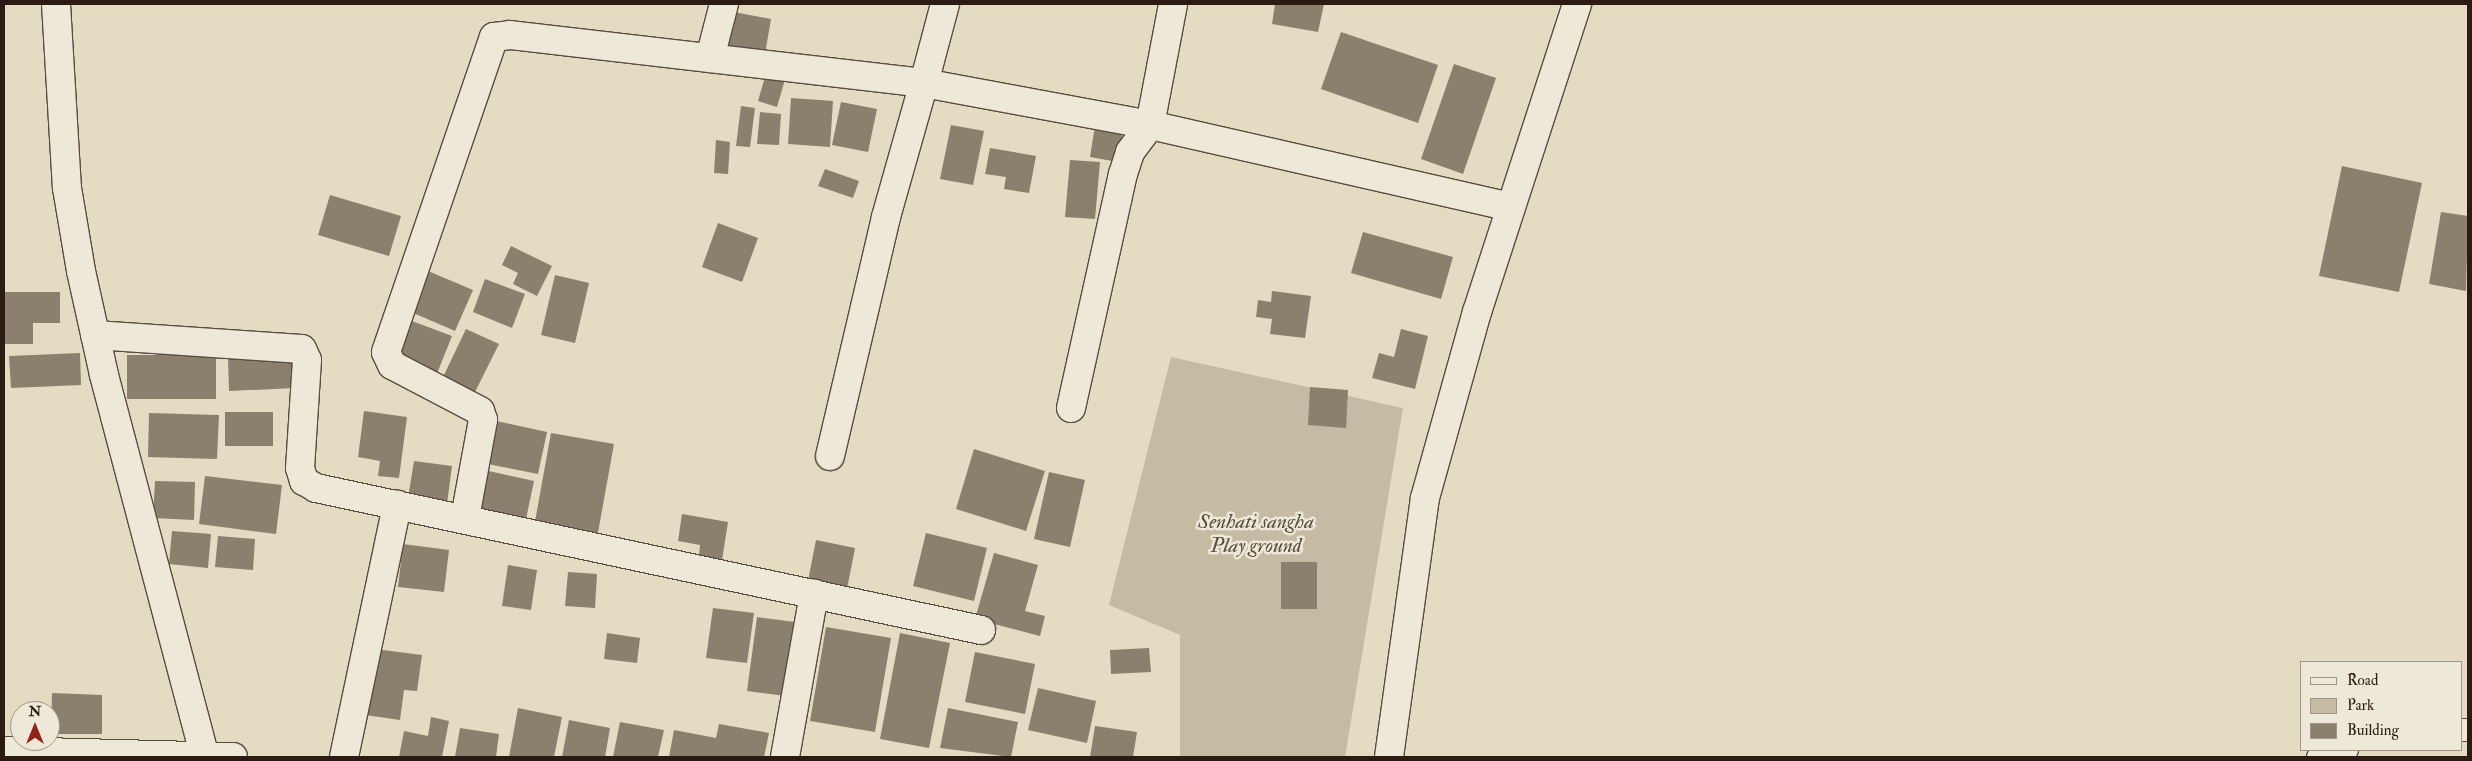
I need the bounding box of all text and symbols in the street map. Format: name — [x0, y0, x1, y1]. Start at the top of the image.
park label: Senhati sangha Play ground — [1198, 509, 1314, 559]
legend — [2300, 661, 2462, 751]
text: Road — [2347, 671, 2378, 690]
text: Park — [2347, 696, 2374, 715]
north arrow — [10, 701, 60, 751]
text: N — [29, 703, 41, 720]
text: Building — [2347, 721, 2399, 740]

